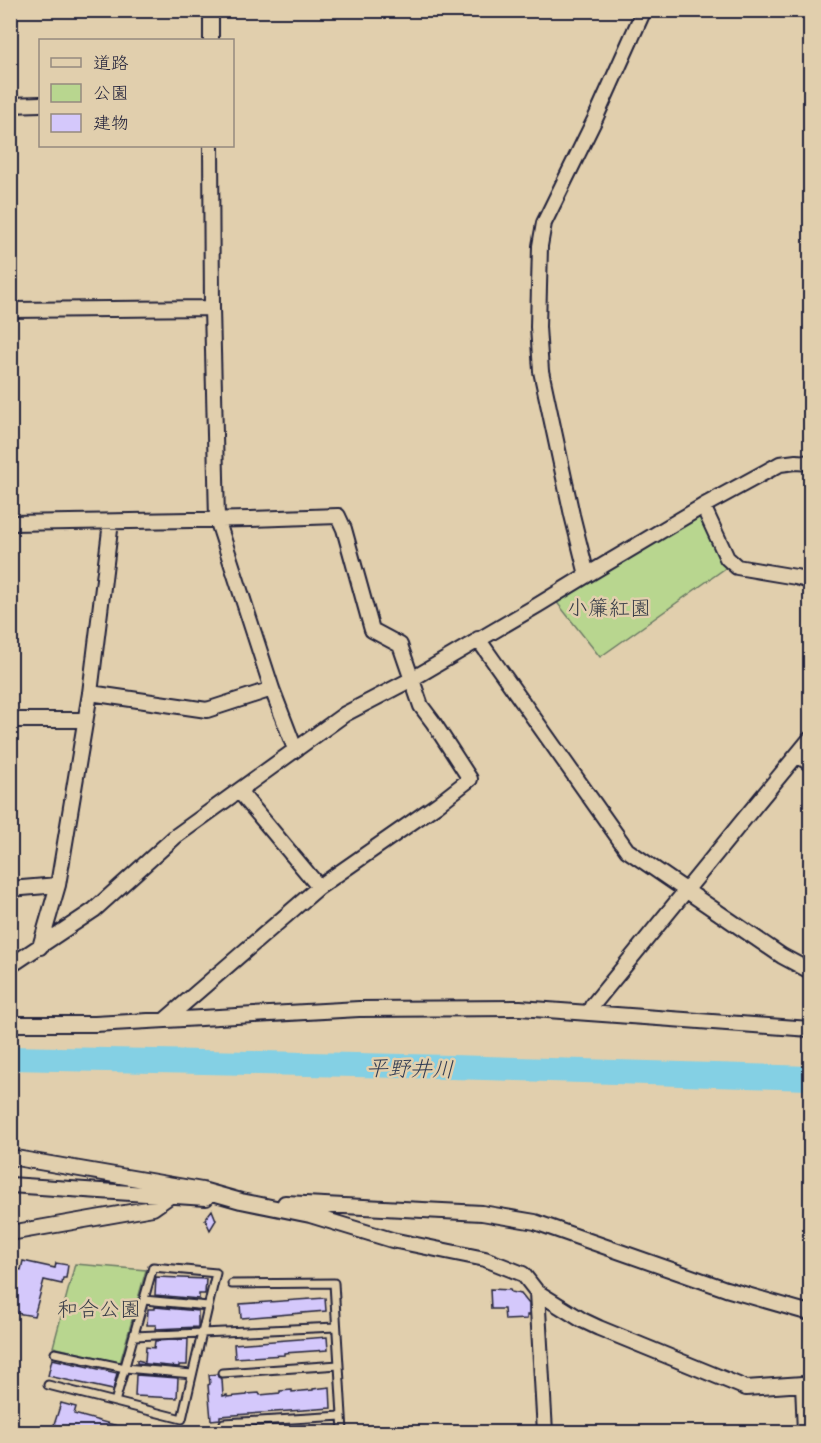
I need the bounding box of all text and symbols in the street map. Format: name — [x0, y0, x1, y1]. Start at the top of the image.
legend — [39, 39, 234, 147]
text: 道路 — [93, 52, 129, 74]
text: 公園 — [93, 82, 129, 104]
text: 建物 — [93, 112, 129, 134]
park label: 小簾紅園 — [567, 595, 651, 621]
water label: 平野井川 — [366, 1054, 454, 1084]
park label: 和合公園 — [57, 1296, 141, 1322]

